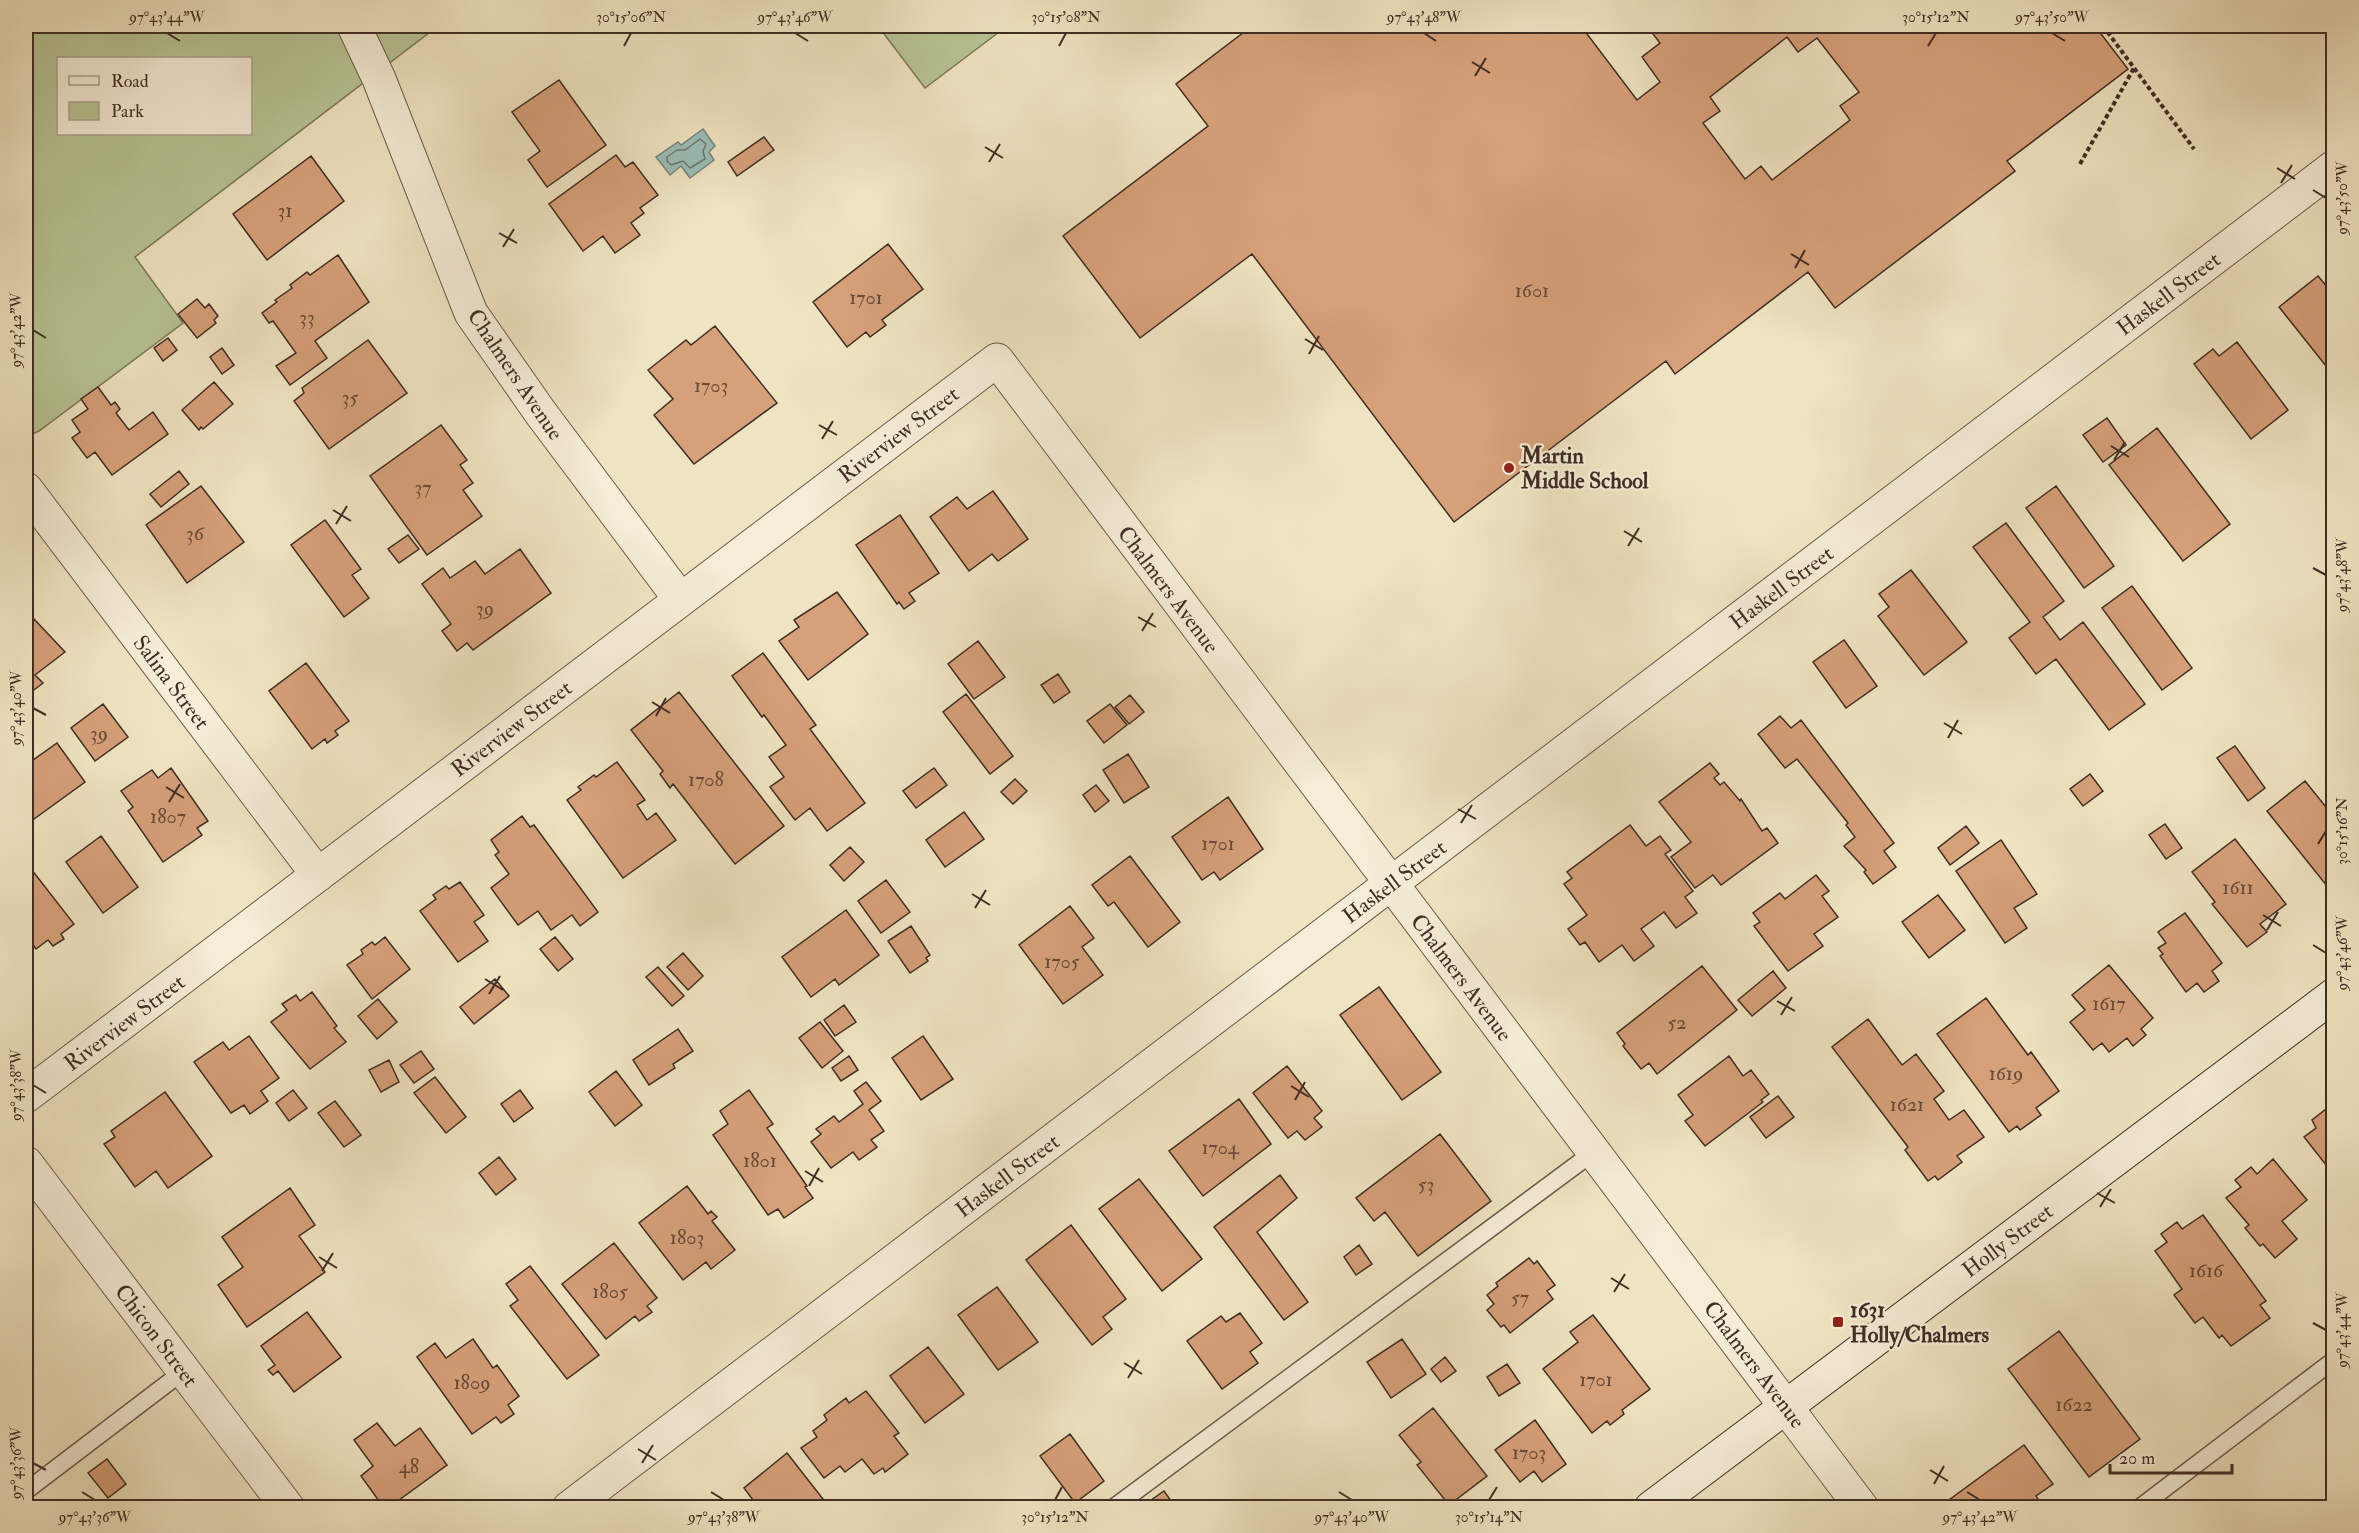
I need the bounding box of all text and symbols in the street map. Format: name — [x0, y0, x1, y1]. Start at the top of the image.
text: 97°43'44"W — [128, 8, 205, 27]
text: 30°15'06"N — [596, 8, 666, 27]
text: 97°43'46"W — [756, 8, 833, 27]
text: 30°15'08"N — [1031, 8, 1101, 27]
text: 97°43'48"W — [1386, 8, 1462, 27]
text: 30°15'12"N — [1902, 8, 1970, 27]
text: 97°43'50"W — [2014, 8, 2089, 27]
legend — [57, 57, 252, 135]
text: Road — [111, 70, 149, 93]
text: Park — [111, 100, 144, 123]
text: 97°43'50"W — [2333, 161, 2352, 236]
house number: 31 — [278, 198, 292, 223]
street label: Haskell Street — [2111, 246, 2226, 342]
house number: 1601 — [1515, 278, 1549, 303]
house number: 1701 — [849, 285, 883, 310]
text: 97°43'42"W — [7, 292, 26, 369]
street label: Chalmers Avenue — [461, 303, 569, 446]
house number: 33 — [299, 305, 315, 330]
house number: 1703 — [694, 373, 728, 398]
street label: Riverview Street — [833, 380, 965, 489]
house number: 35 — [342, 385, 358, 410]
place label: Martin Middle School — [1520, 442, 1649, 495]
marker: Martin Middle School — [1502, 461, 1516, 475]
house number: 37 — [415, 475, 431, 500]
street label: Chalmers Avenue — [1111, 520, 1225, 659]
house number: 36 — [186, 521, 205, 546]
text: 97°43'48"W — [2333, 537, 2352, 613]
street label: Haskell Street — [1724, 540, 1839, 636]
house number: 39 — [476, 596, 494, 621]
street label: Salina Street — [127, 630, 216, 735]
text: 97°43'40"W — [7, 670, 26, 747]
street label: Riverview Street — [446, 674, 578, 783]
house number: 39 — [90, 721, 108, 746]
house number: 1708 — [688, 767, 724, 792]
text: 30°15'16"N — [2333, 797, 2352, 865]
house number: 1807 — [150, 804, 186, 829]
house number: 1701 — [1201, 831, 1235, 856]
street label: Haskell Street — [1337, 834, 1452, 930]
house number: 1611 — [2222, 875, 2254, 900]
street label: Chalmers Avenue — [1404, 908, 1518, 1047]
text: 97°43'46"W — [2333, 915, 2352, 992]
house number: 1705 — [1044, 949, 1080, 974]
street label: Riverview Street — [59, 968, 191, 1077]
house number: 1617 — [2092, 991, 2126, 1016]
house number: 52 — [1668, 1010, 1686, 1035]
text: 97°43'38"W — [7, 1048, 26, 1122]
house number: 1619 — [1989, 1061, 2023, 1086]
house number: 1621 — [1890, 1092, 1924, 1117]
street label: Haskell Street — [950, 1128, 1065, 1224]
house number: 1704 — [1201, 1135, 1240, 1160]
house number: 1801 — [743, 1148, 777, 1173]
house number: 53 — [1418, 1172, 1434, 1197]
street label: Holly Street — [1957, 1197, 2059, 1284]
house number: 1803 — [670, 1225, 704, 1250]
house number: 1616 — [2189, 1258, 2224, 1283]
street label: Chicon Street — [108, 1279, 204, 1393]
house number: 1805 — [592, 1279, 628, 1304]
house number: 57 — [1511, 1285, 1529, 1310]
text: 97°43'44"W — [2333, 1292, 2352, 1369]
street label: Chalmers Avenue — [1697, 1295, 1811, 1434]
place label: 1631 Holly/Chalmers — [1850, 1296, 1990, 1350]
marker: 1631 Holly/Chalmers — [1831, 1315, 1845, 1329]
house number: 1701 — [1579, 1367, 1613, 1392]
house number: 1809 — [453, 1370, 491, 1395]
house number: 1622 — [2055, 1392, 2093, 1417]
text: 97°43'36"W — [7, 1426, 26, 1500]
scale bar — [2110, 1437, 2232, 1475]
house number: 1703 — [1512, 1440, 1546, 1465]
text: 20 m — [2119, 1447, 2155, 1470]
house number: 48 — [399, 1454, 419, 1479]
text: 97°43'36"W — [58, 1508, 132, 1527]
text: 97°43'38"W — [687, 1508, 761, 1527]
text: 30°15'12"N — [1021, 1508, 1089, 1527]
text: 97°43'40"W — [1313, 1508, 1390, 1527]
text: 30°15'14"N — [1455, 1508, 1524, 1527]
text: 97°43'42"W — [1941, 1508, 2018, 1527]

